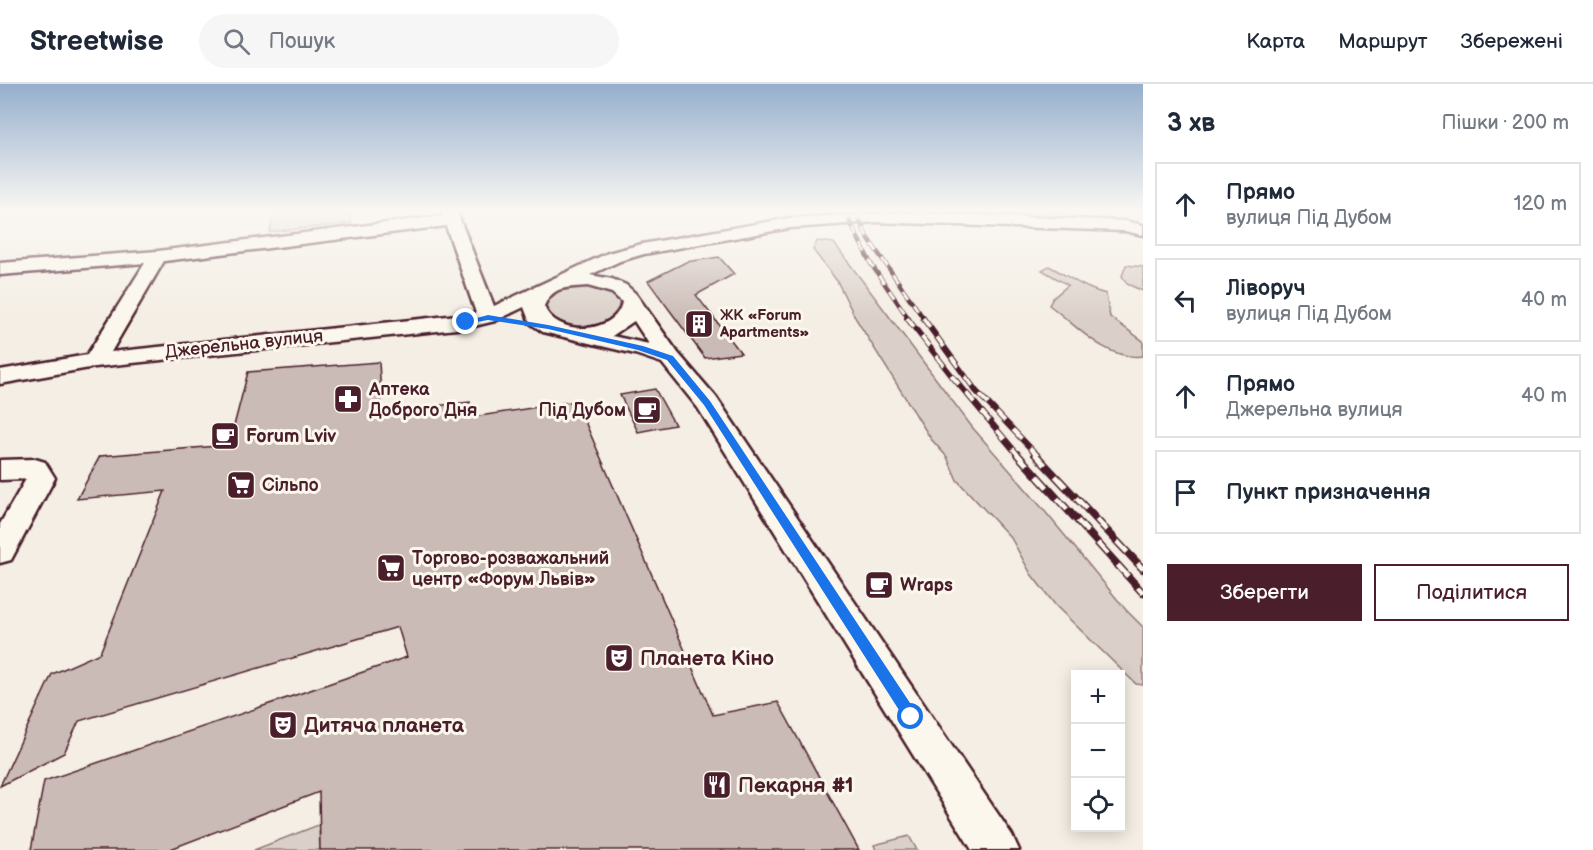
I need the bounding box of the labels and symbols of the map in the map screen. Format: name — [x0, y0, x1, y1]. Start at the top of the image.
place label: ЖК «Forum Apartments» — [719, 306, 810, 342]
route end — [452, 308, 478, 334]
building icon: ЖК «Forum Apartments» — [683, 308, 715, 340]
street label: Джерельна вулиця — [164, 325, 324, 363]
place label: Аптека Доброго Дня — [368, 379, 478, 421]
pharmacy icon: Аптека Доброго Дня — [332, 383, 364, 415]
cafe icon: Під Дубом — [631, 394, 663, 426]
place label: Під Дубом — [538, 400, 626, 421]
cafe icon: Forum Lviv — [209, 420, 241, 452]
place label: Forum Lviv — [246, 426, 336, 447]
supermarket icon: Сільпо — [225, 469, 257, 501]
place label: Сільпо — [262, 475, 319, 496]
place label: Торгово-розважальний центр «Форум Львів» — [412, 548, 609, 590]
supermarket icon: Торгово-розважальний центр «Форум Львів» — [375, 552, 407, 584]
cafe icon: Wraps — [863, 569, 895, 601]
place label: Wraps — [900, 575, 953, 596]
theatre icon: Планета Кіно — [603, 642, 635, 674]
place label: Планета Кіно — [640, 646, 774, 671]
route start — [897, 703, 923, 729]
theatre icon: Дитяча планета — [267, 709, 299, 741]
place label: Дитяча планета — [304, 713, 465, 738]
restaurant icon: Пекарня #1 — [701, 769, 733, 801]
place label: Пекарня #1 — [738, 773, 854, 798]

